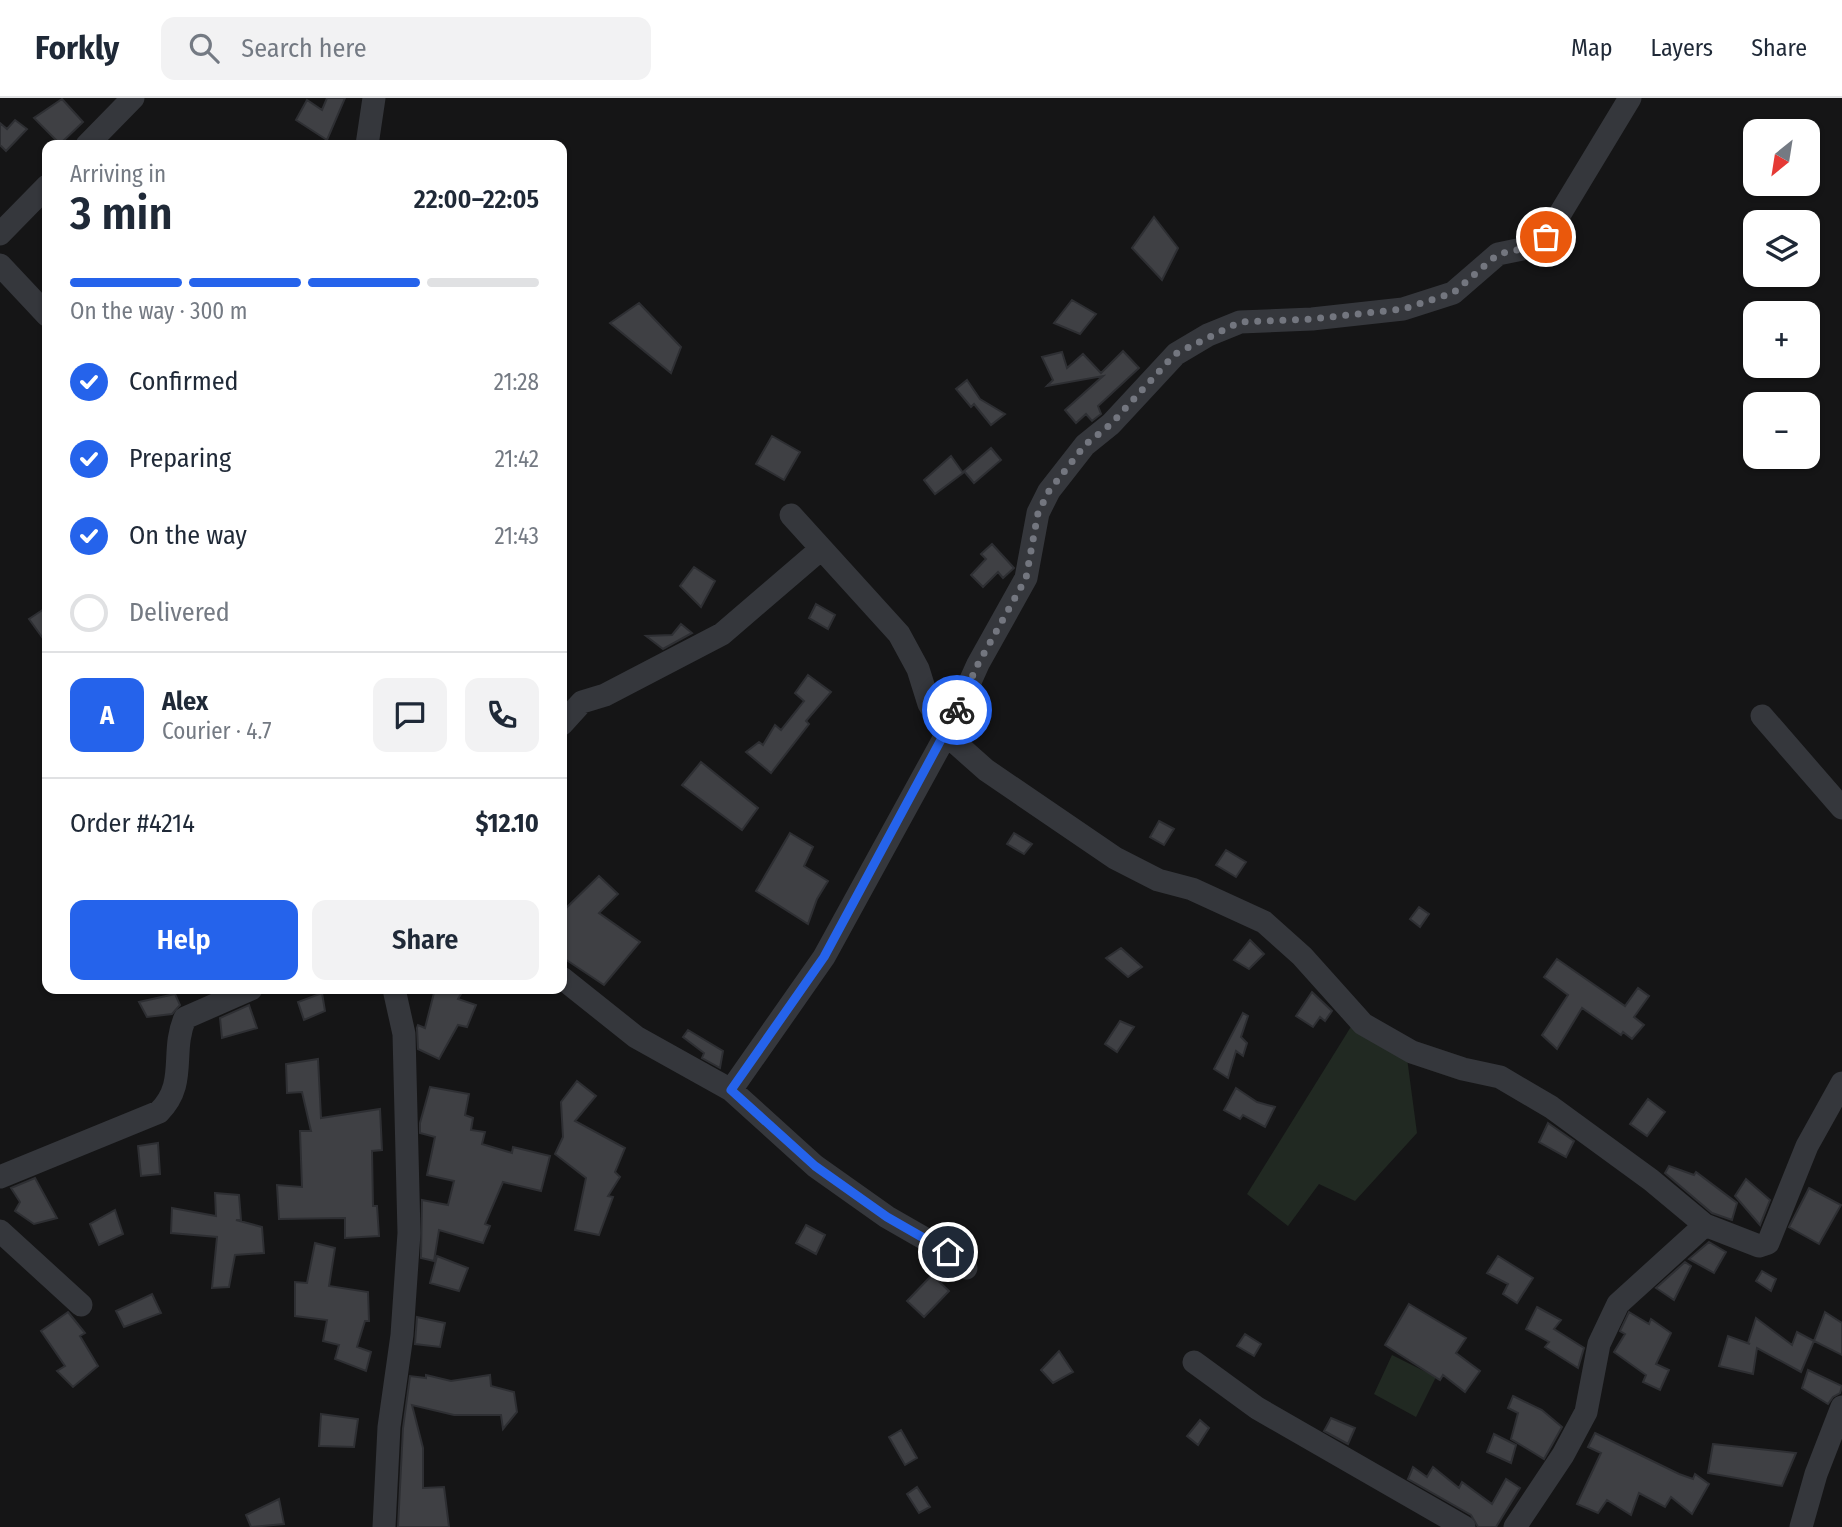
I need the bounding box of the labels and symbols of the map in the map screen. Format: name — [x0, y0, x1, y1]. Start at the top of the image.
north arrow — [1743, 119, 1820, 196]
pin — [1516, 207, 1576, 267]
courier — [922, 675, 992, 745]
pin — [918, 1222, 978, 1282]

